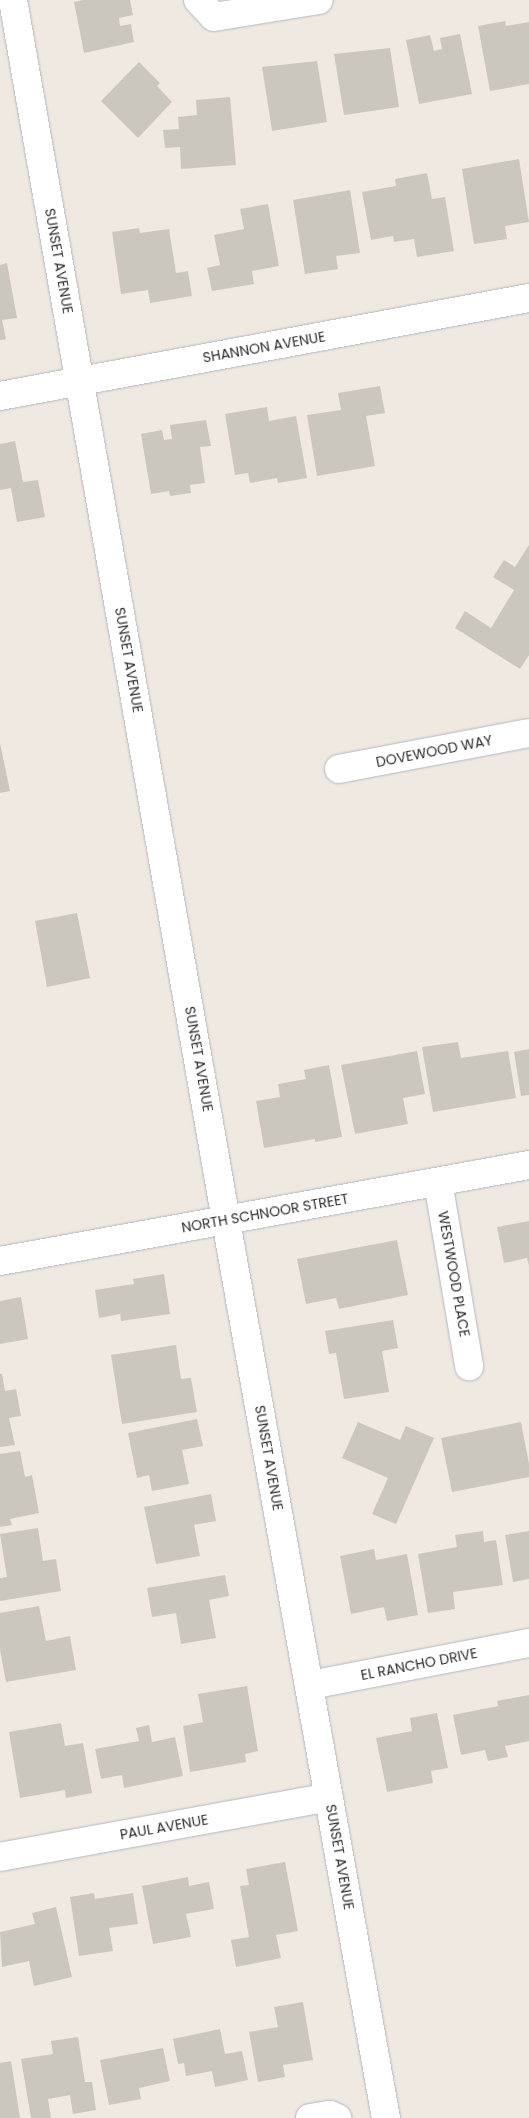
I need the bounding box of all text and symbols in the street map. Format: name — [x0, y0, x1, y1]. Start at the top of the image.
street label: SUNSET AVENUE — [41, 207, 77, 315]
street label: SHANNON AVENUE — [201, 328, 327, 366]
street label: SUNSET AVENUE — [111, 606, 147, 714]
street label: DOVEWOOD WAY — [374, 731, 494, 771]
street label: SUNSET AVENUE — [181, 1005, 217, 1113]
street label: NORTH SCHNOOR STREET — [180, 1190, 350, 1236]
street label: WESTWOOD PLACE — [435, 1210, 473, 1338]
street label: SUNSET AVENUE — [251, 1404, 287, 1512]
street label: EL RANCHO DRIVE — [359, 1644, 479, 1684]
street label: SUNSET AVENUE — [322, 1803, 358, 1911]
street label: PAUL AVENUE — [119, 1811, 209, 1843]

